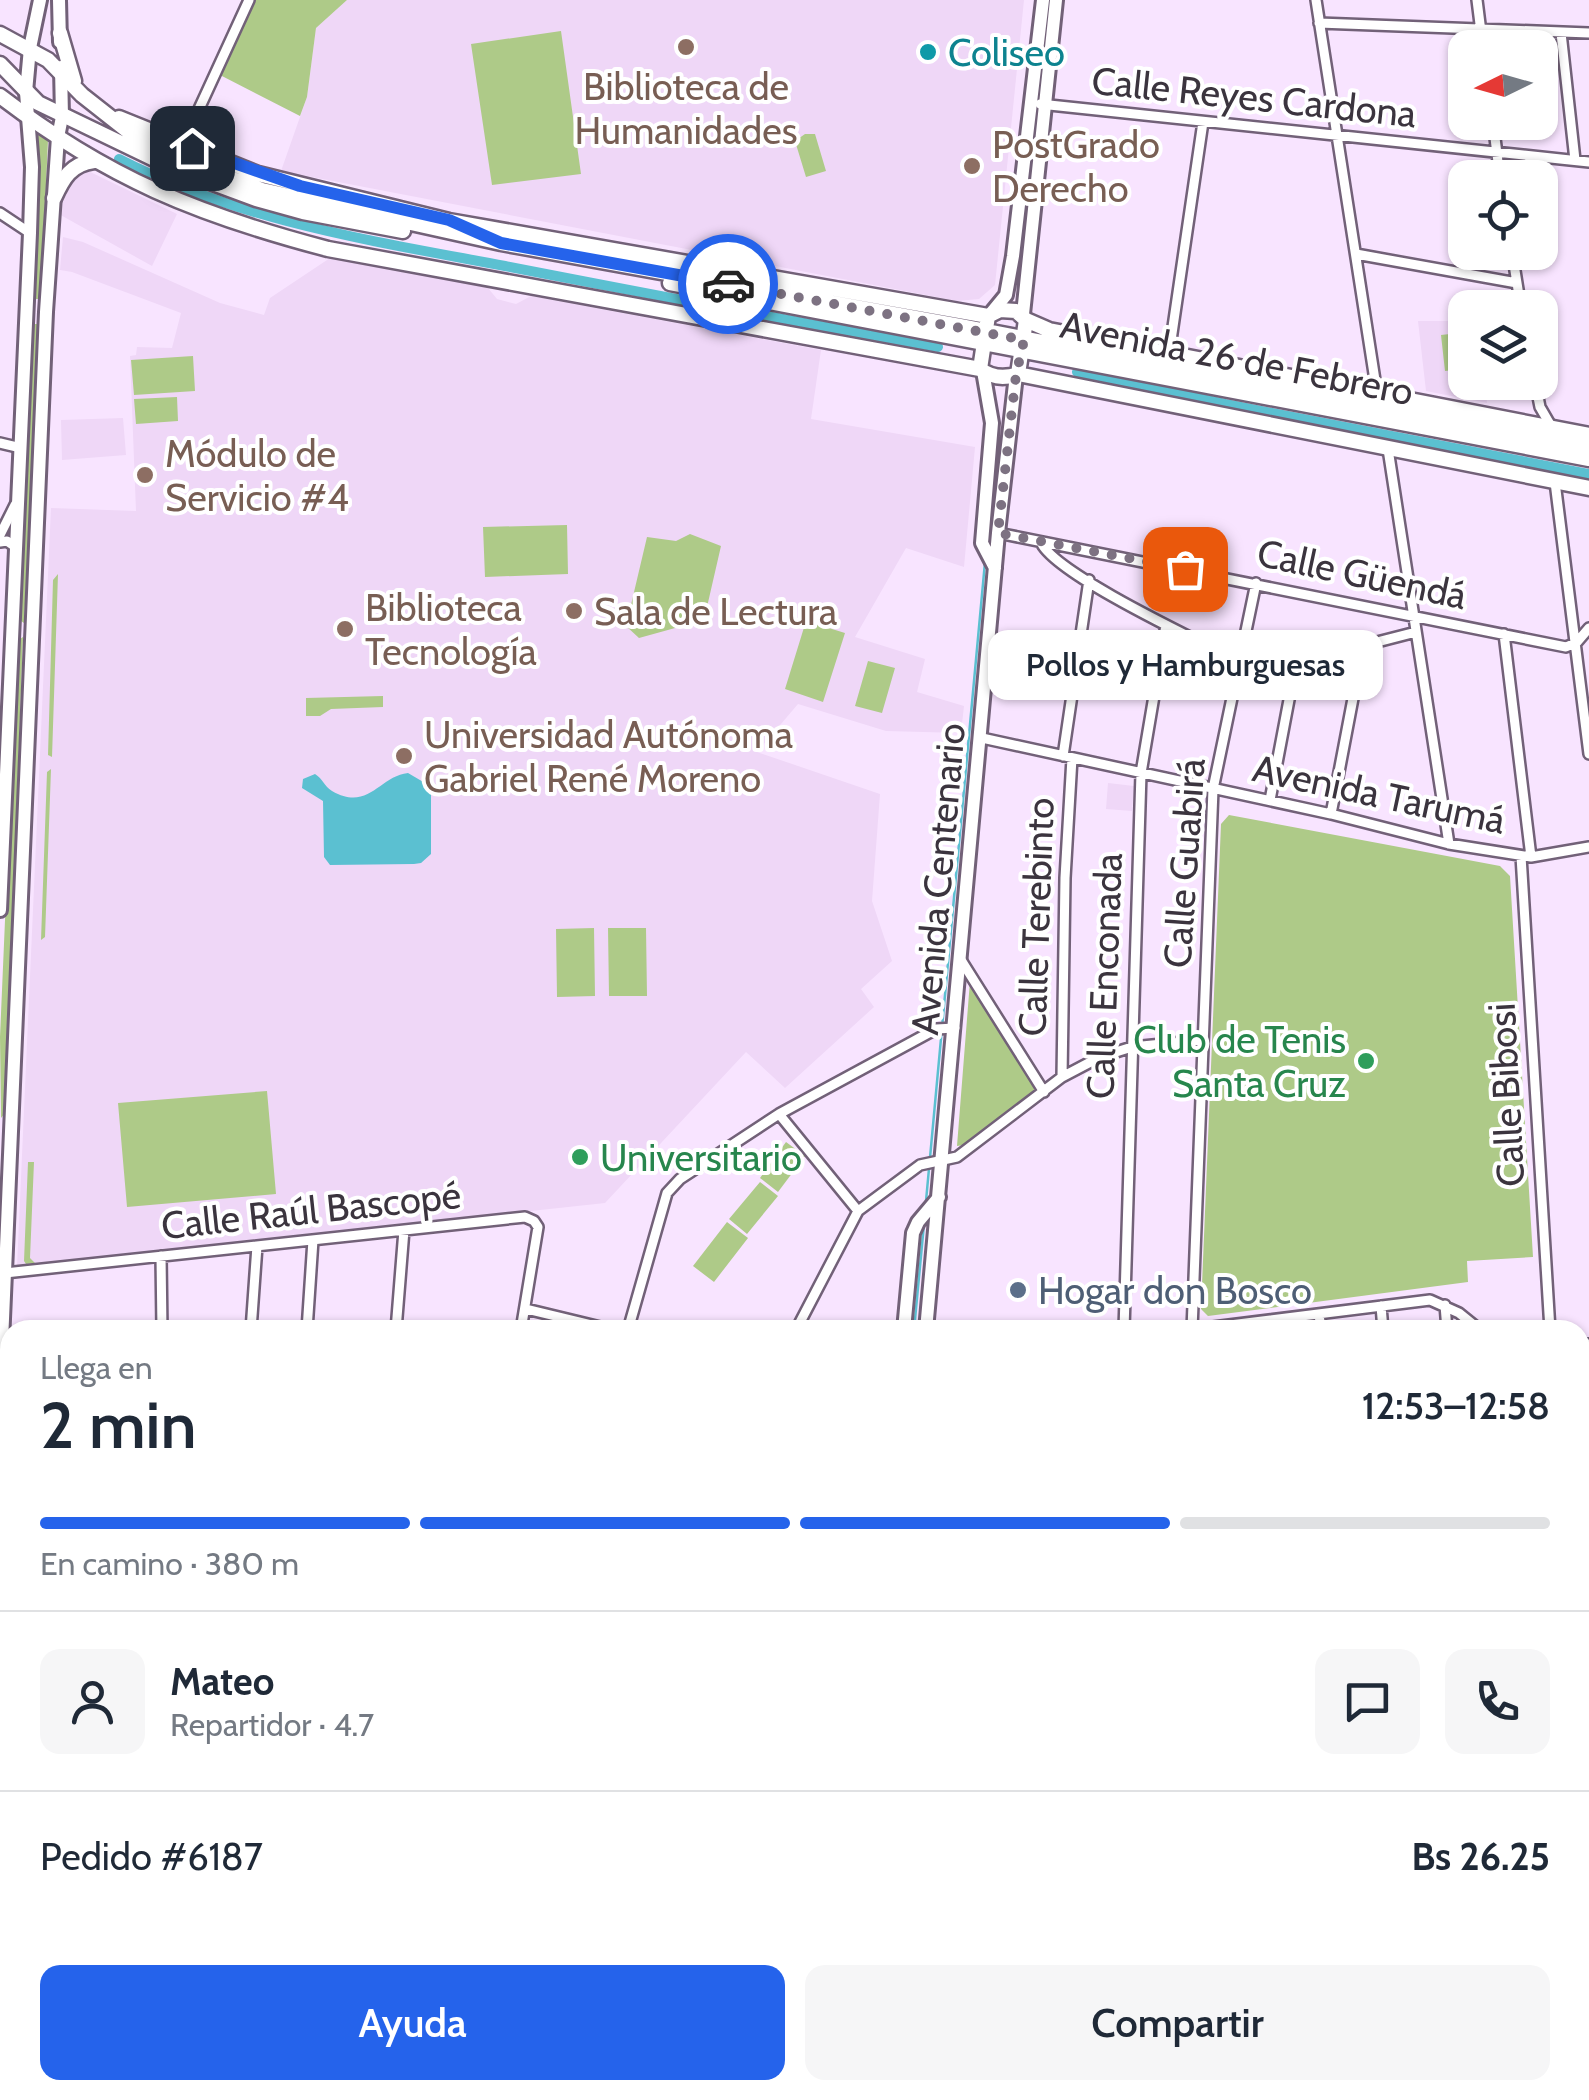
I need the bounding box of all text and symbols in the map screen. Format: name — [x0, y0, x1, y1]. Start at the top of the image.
place label: Coliseo — [948, 29, 1065, 76]
north arrow — [1448, 30, 1558, 140]
map controls — [1448, 30, 1558, 400]
marker: Biblioteca de Humanidades — [675, 36, 697, 58]
marker: Coliseo — [917, 41, 939, 63]
street label: Calle Reyes Cardona — [1089, 57, 1419, 137]
place label: Biblioteca de Humanidades — [575, 63, 797, 154]
pin — [150, 106, 235, 191]
icon: home — [165, 121, 220, 176]
place label: PostGrado Derecho — [992, 121, 1160, 212]
marker: PostGrado Derecho — [961, 155, 983, 177]
button: locate — [1448, 160, 1558, 270]
courier — [678, 234, 778, 334]
icon: car — [701, 257, 756, 312]
button: layers — [1448, 290, 1558, 400]
street label: Avenida 26 de Febrero — [1057, 301, 1417, 415]
place label: Módulo de Servicio #4 — [165, 430, 349, 521]
marker: Módulo de Servicio #4 — [134, 464, 156, 486]
pin — [1143, 527, 1228, 612]
street label: Calle Güendá — [1253, 529, 1471, 619]
icon: bag — [1158, 542, 1213, 597]
place label: Biblioteca Tecnología — [365, 584, 537, 675]
place label: Sala de Lectura — [594, 588, 837, 635]
marker: Sala de Lectura — [563, 600, 585, 622]
marker: Biblioteca Tecnología — [334, 618, 356, 640]
callout: Pollos y Hamburguesas — [988, 629, 1382, 699]
text: Pollos y Hamburguesas — [1026, 645, 1345, 684]
place label: Universidad Autónoma Gabriel René Moreno — [424, 711, 793, 802]
street label: Avenida Centenario — [901, 721, 975, 1037]
street label: Avenida Tarumá — [1249, 744, 1509, 844]
marker: Universidad Autónoma Gabriel René Moreno — [393, 745, 415, 767]
street label: Calle Guabirá — [1153, 757, 1215, 969]
street label: Calle Terebinto — [1008, 797, 1064, 1037]
street label: Calle Enconada — [1076, 852, 1132, 1100]
street label: Calle Bibosi — [1478, 1002, 1534, 1188]
place label: Club de Tenis Santa Cruz — [1133, 1016, 1346, 1107]
marker: Club de Tenis Santa Cruz — [1355, 1050, 1377, 1072]
place label: Universitario — [600, 1134, 802, 1181]
marker: Universitario — [569, 1146, 591, 1168]
street label: Calle Raúl Bascopé — [159, 1171, 463, 1249]
place label: Hogar don Bosco — [1038, 1267, 1312, 1314]
marker: Hogar don Bosco — [1007, 1279, 1029, 1301]
text: Llega en — [40, 1348, 153, 1387]
text: 12:53–12:58 — [1362, 1382, 1550, 1429]
text: 2 min — [40, 1385, 197, 1464]
text: En camino · 380 m — [40, 1544, 299, 1583]
button: person — [40, 1649, 145, 1754]
button: chat — [1315, 1649, 1420, 1754]
button: phone — [1445, 1649, 1550, 1754]
text: Mateo — [170, 1658, 274, 1705]
text: Repartidor · 4.7 — [170, 1705, 374, 1744]
text: Pedido #6187 — [40, 1833, 263, 1880]
text: Bs 26.25 — [1411, 1833, 1550, 1880]
button: Ayuda — [40, 1965, 785, 2080]
button: Compartir — [805, 1965, 1550, 2080]

